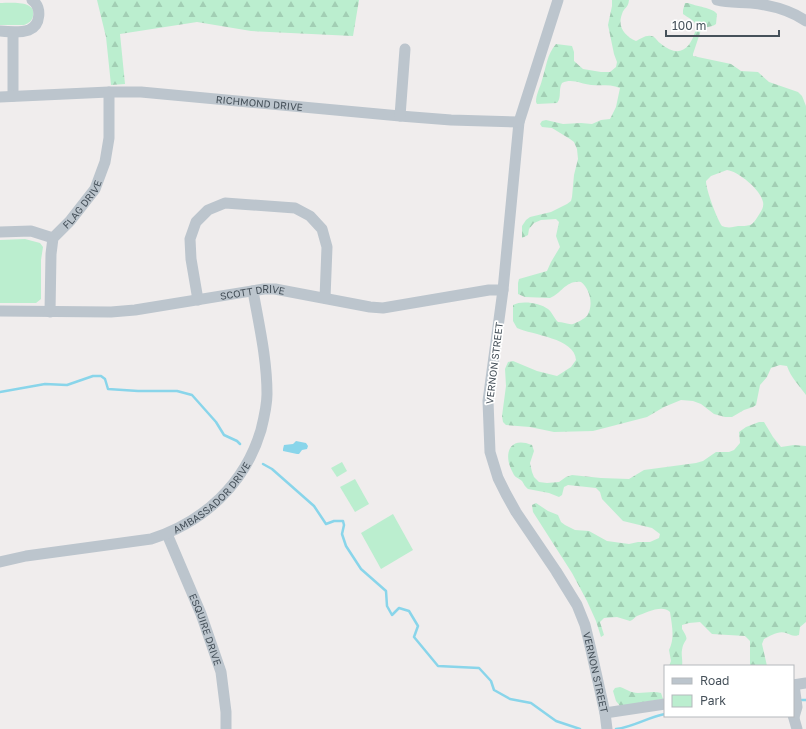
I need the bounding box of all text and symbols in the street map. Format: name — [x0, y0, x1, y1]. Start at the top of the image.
scale bar — [666, 12, 779, 38]
text: 100 m — [672, 18, 706, 33]
street label: RICHMOND DRIVE — [215, 93, 303, 113]
street label: FLAG DRIVE — [60, 178, 104, 231]
street label: SCOTT DRIVE — [219, 283, 286, 302]
street label: VERNON STREET — [483, 321, 505, 405]
street label: AMBASSADOR DRIVE — [171, 460, 253, 535]
street label: ESQUIRE DRIVE — [187, 592, 224, 667]
street label: VERNON STREET — [581, 631, 611, 714]
legend — [664, 665, 794, 717]
text: Road — [700, 673, 729, 688]
text: Park — [700, 693, 726, 708]

